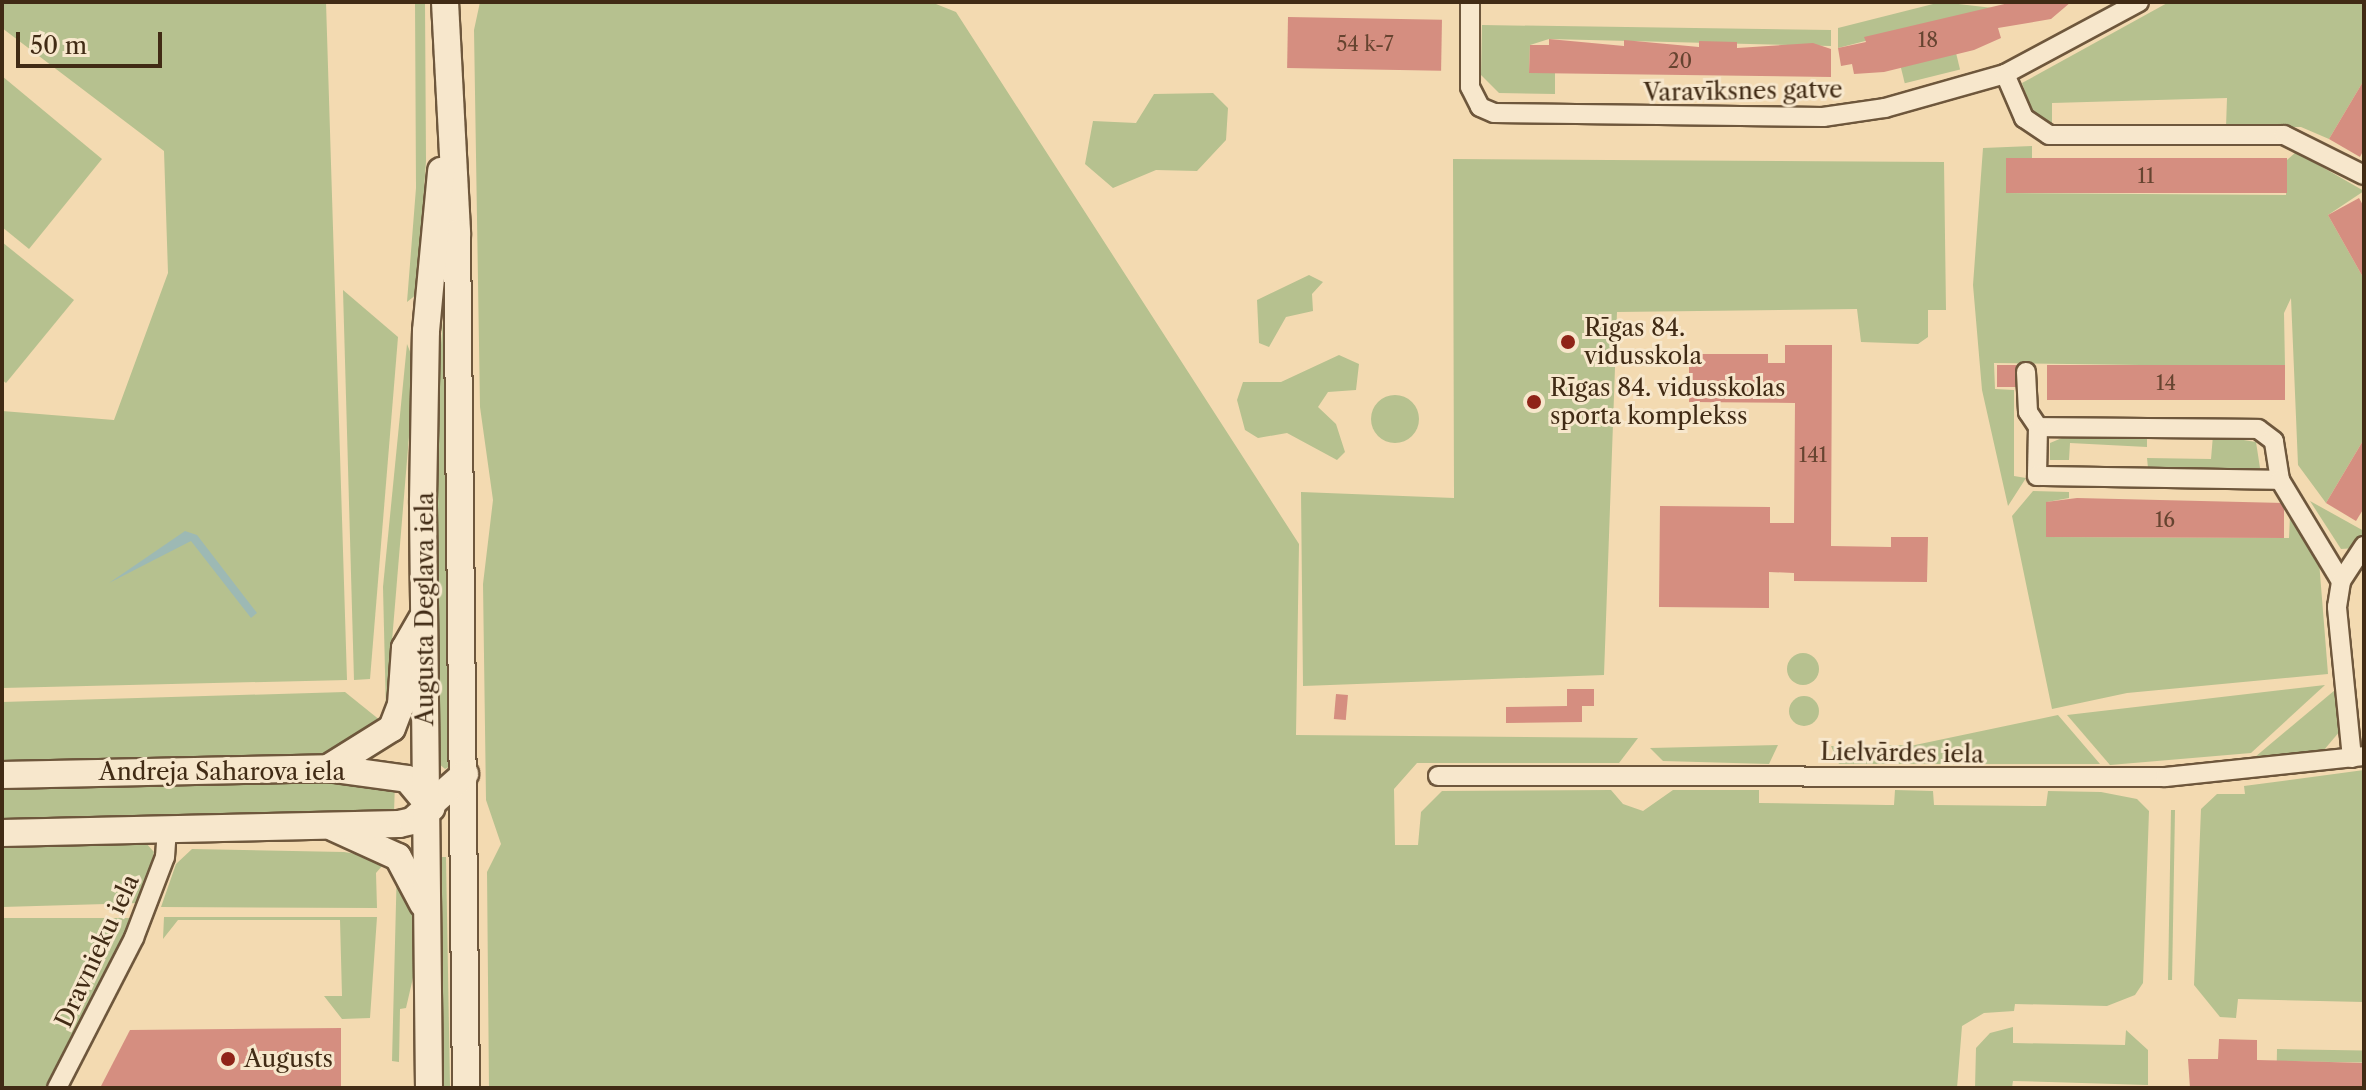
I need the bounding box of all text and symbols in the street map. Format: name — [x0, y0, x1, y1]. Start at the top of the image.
scale bar — [20, 16, 166, 66]
house number: 18 — [1918, 28, 1938, 52]
text: 50 m — [30, 31, 87, 60]
house number: 54 k-7 — [1336, 32, 1394, 56]
house number: 20 — [1668, 49, 1692, 73]
street label: Varavīksnes gatve — [1643, 75, 1843, 107]
house number: 11 — [2138, 164, 2154, 188]
place label: Rīgas 84. vidusskola — [1584, 314, 1702, 370]
marker: Rīgas 84. vidusskola — [1559, 333, 1577, 351]
house number: 14 — [2156, 371, 2176, 395]
place label: Rīgas 84. vidusskolas sporta komplekss — [1550, 374, 1786, 430]
marker: Rīgas 84. vidusskolas sporta komplekss — [1525, 393, 1543, 411]
house number: 141 — [1799, 443, 1827, 467]
street label: Augusta Deglava iela — [411, 492, 439, 726]
house number: 16 — [2155, 508, 2175, 532]
street label: Lielvārdes iela — [1820, 737, 1984, 769]
street label: Andreja Saharova iela — [99, 758, 345, 786]
street label: Dravnieku iela — [49, 870, 145, 1032]
place label: Augusts — [244, 1045, 333, 1073]
marker: Augusts — [219, 1050, 237, 1068]

